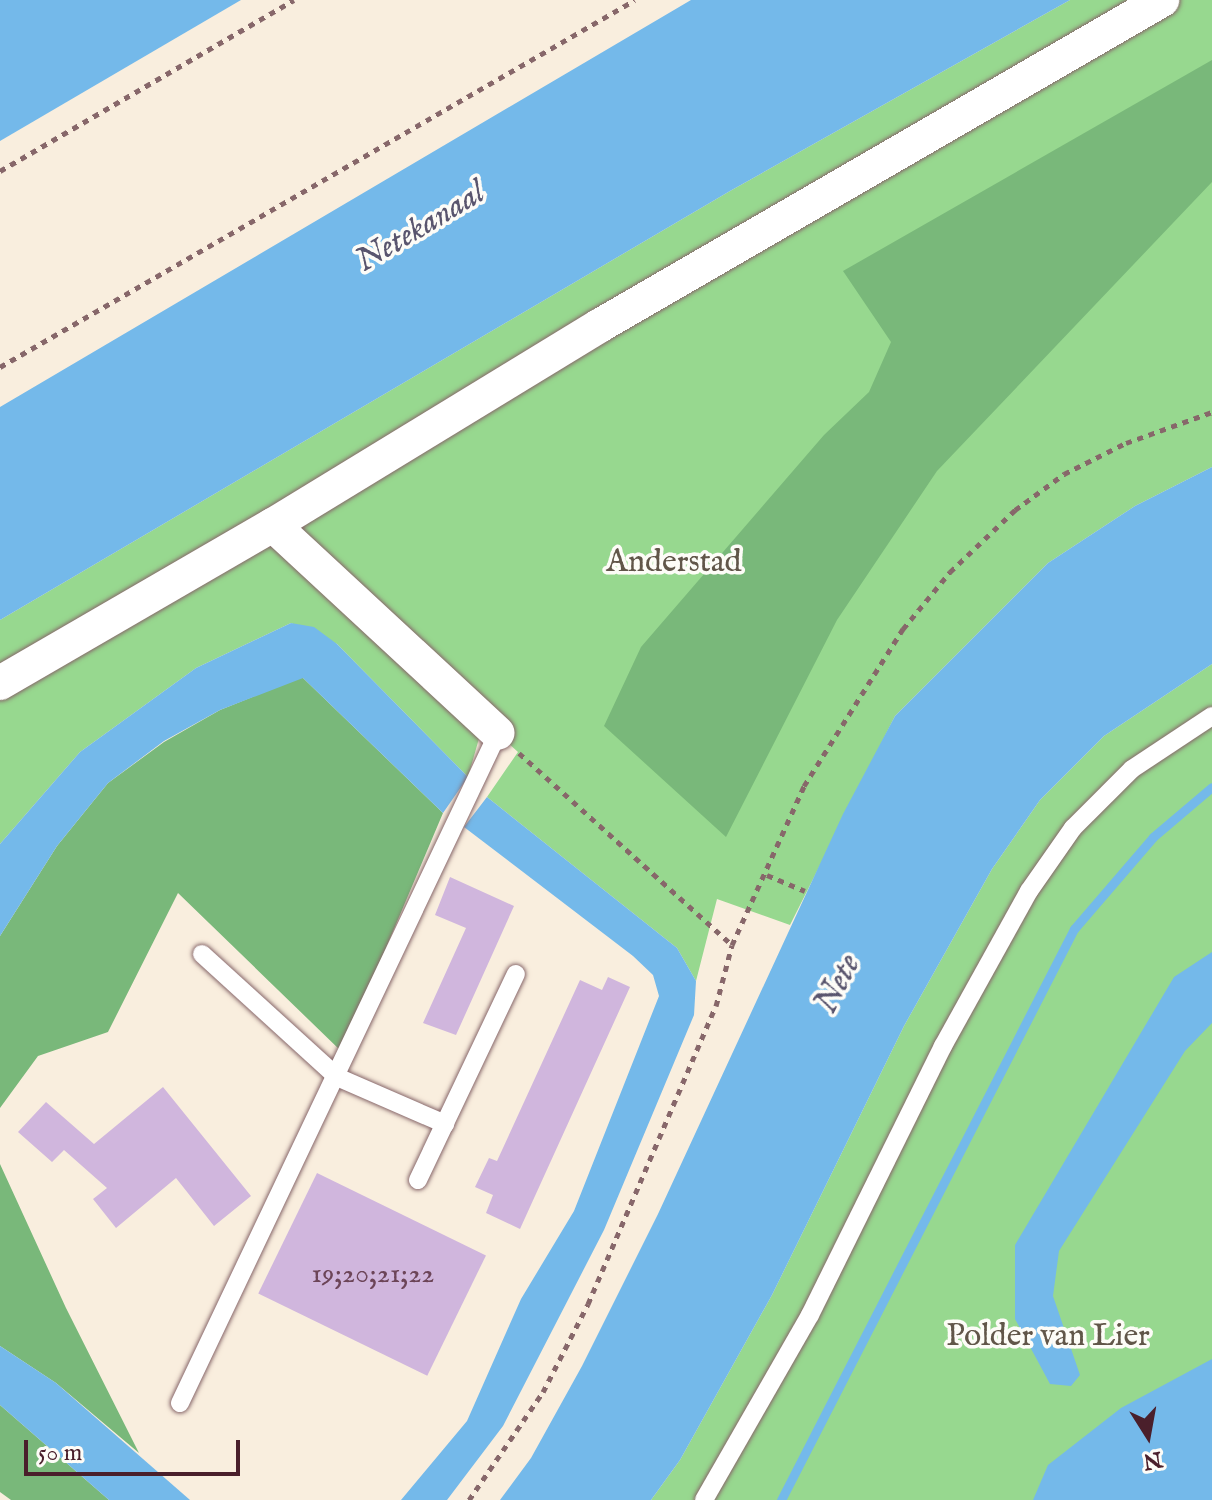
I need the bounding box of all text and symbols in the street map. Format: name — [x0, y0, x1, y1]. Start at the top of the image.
water label: Netekanaal — [348, 172, 492, 282]
park label: Anderstad — [606, 544, 742, 582]
water label: Nete — [806, 947, 870, 1021]
house number: 19;20;21;22 — [312, 1258, 434, 1292]
park label: Polder van Lier — [946, 1318, 1150, 1356]
north arrow — [1108, 1396, 1188, 1476]
scale bar — [28, 1424, 244, 1474]
text: 50 m — [38, 1438, 82, 1469]
text: N — [1141, 1444, 1165, 1475]

